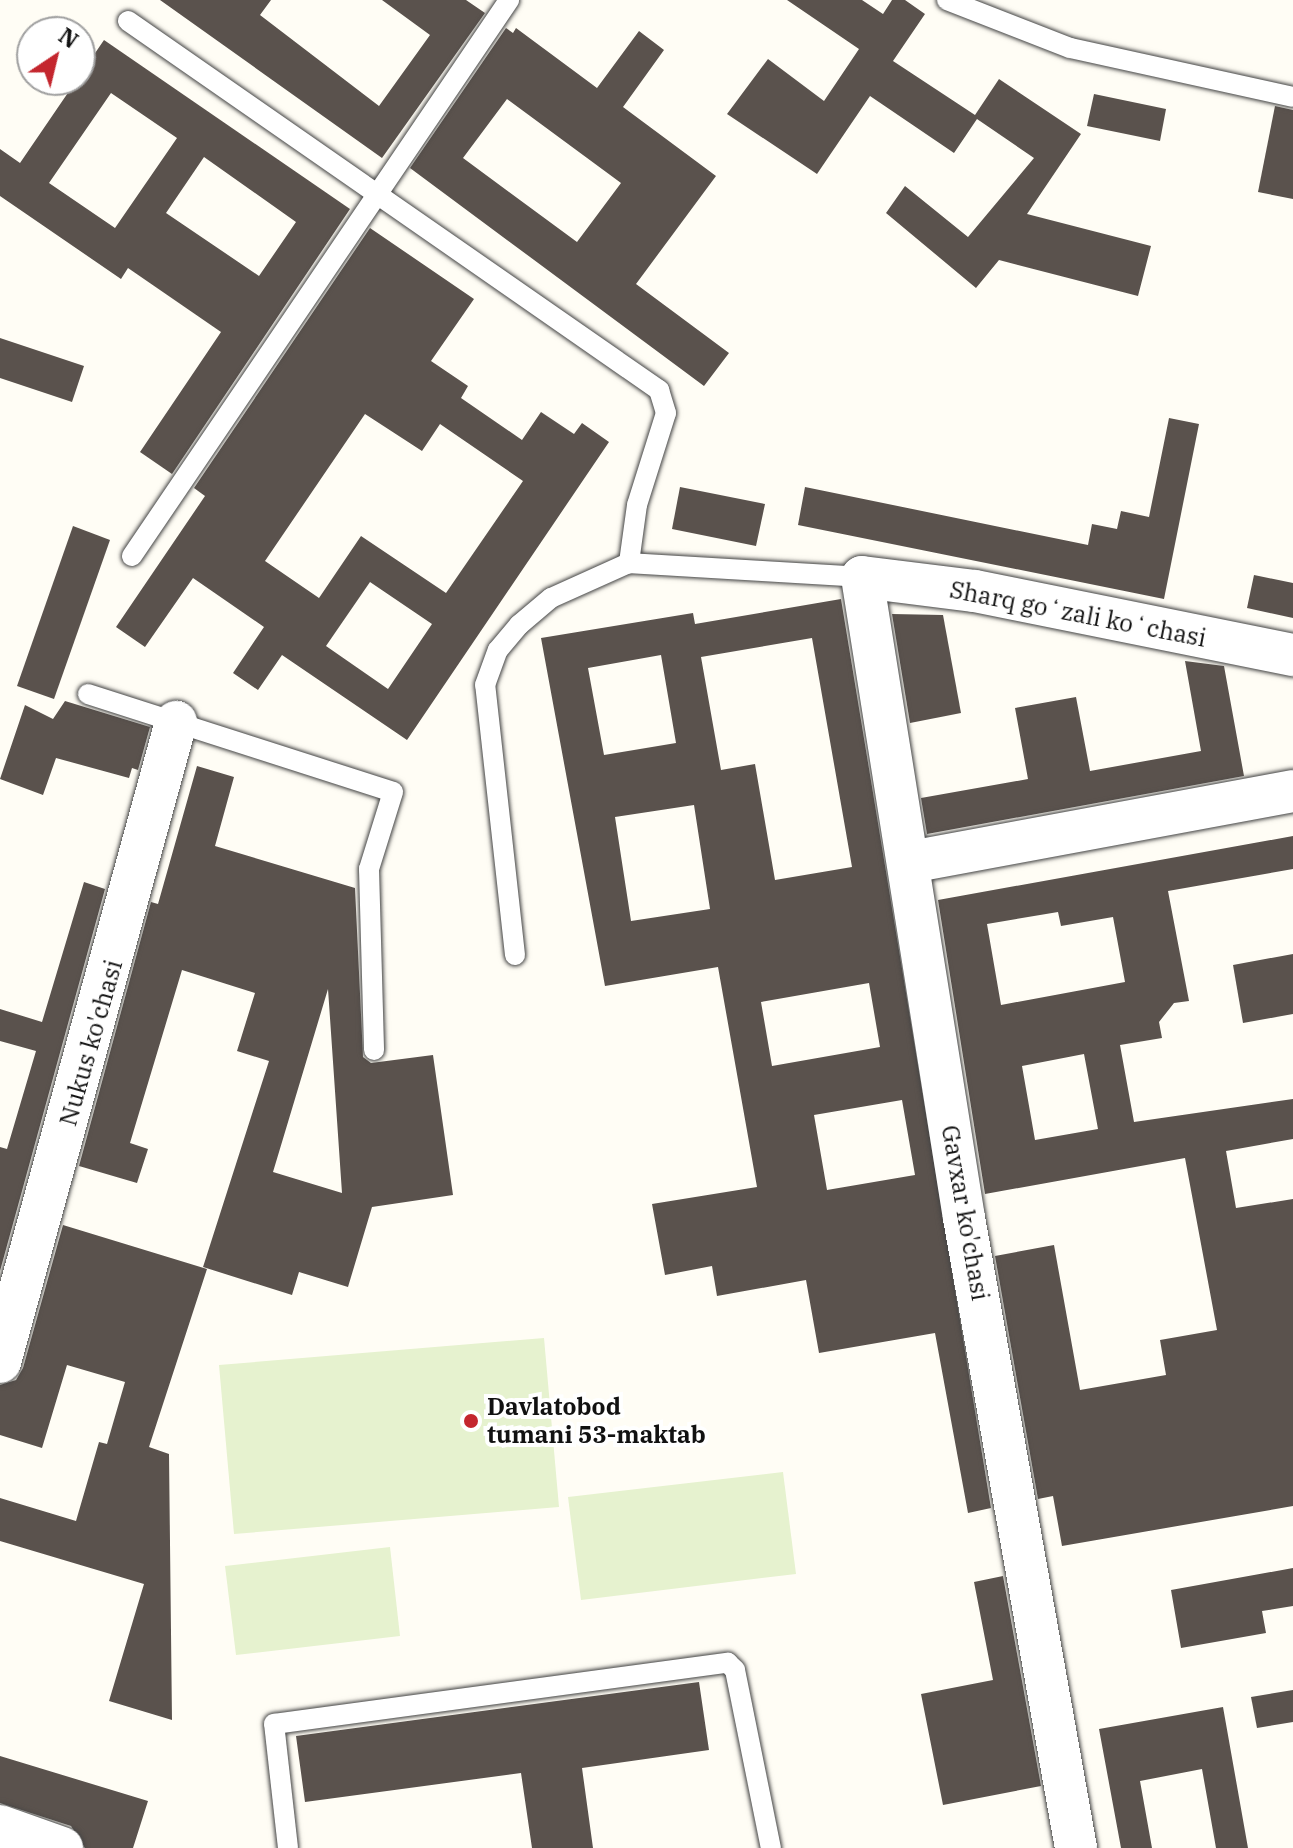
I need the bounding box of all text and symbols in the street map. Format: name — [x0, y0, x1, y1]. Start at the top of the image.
north arrow — [16, 16, 96, 96]
text: N — [53, 21, 84, 54]
street label: Sharq goʻzali koʻchasi — [947, 575, 1209, 653]
street label: Nukus ko'chasi — [54, 957, 128, 1129]
street label: Gavxar ko'chasi — [935, 1123, 995, 1303]
place label: Davlatobod tumani 53-maktab — [487, 1393, 706, 1449]
marker: Davlatobod tumani 53-maktab — [462, 1412, 480, 1430]

